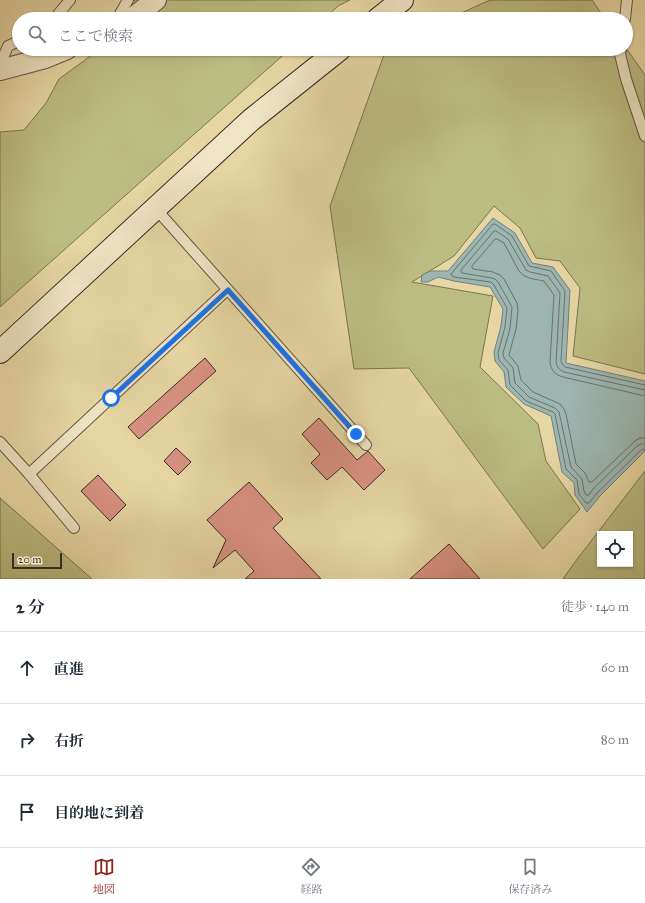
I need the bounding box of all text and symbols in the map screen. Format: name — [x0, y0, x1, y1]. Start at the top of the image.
search box — [12, 12, 633, 56]
icon: search — [26, 23, 48, 45]
text: ここで検索 — [58, 27, 133, 45]
route start — [102, 389, 120, 407]
route end — [347, 425, 365, 443]
map controls — [597, 531, 633, 567]
button: locate — [597, 531, 633, 567]
scale bar — [12, 551, 62, 570]
text: 20 m — [18, 553, 41, 566]
text: 2 分 — [16, 597, 45, 618]
text: 徒歩 · 140 m — [561, 599, 629, 615]
icon: ahead — [16, 657, 38, 679]
text: 直進 — [54, 660, 84, 678]
text: 60 m — [601, 660, 629, 676]
icon: right — [16, 729, 38, 751]
text: 右折 — [54, 732, 84, 750]
text: 80 m — [601, 732, 629, 748]
icon: arrive — [16, 801, 38, 823]
text: 目的地に到着 — [54, 804, 144, 822]
tab: 地図 — [93, 856, 115, 896]
tab: 経路 — [300, 856, 322, 896]
tab: 保存済み — [508, 856, 552, 896]

